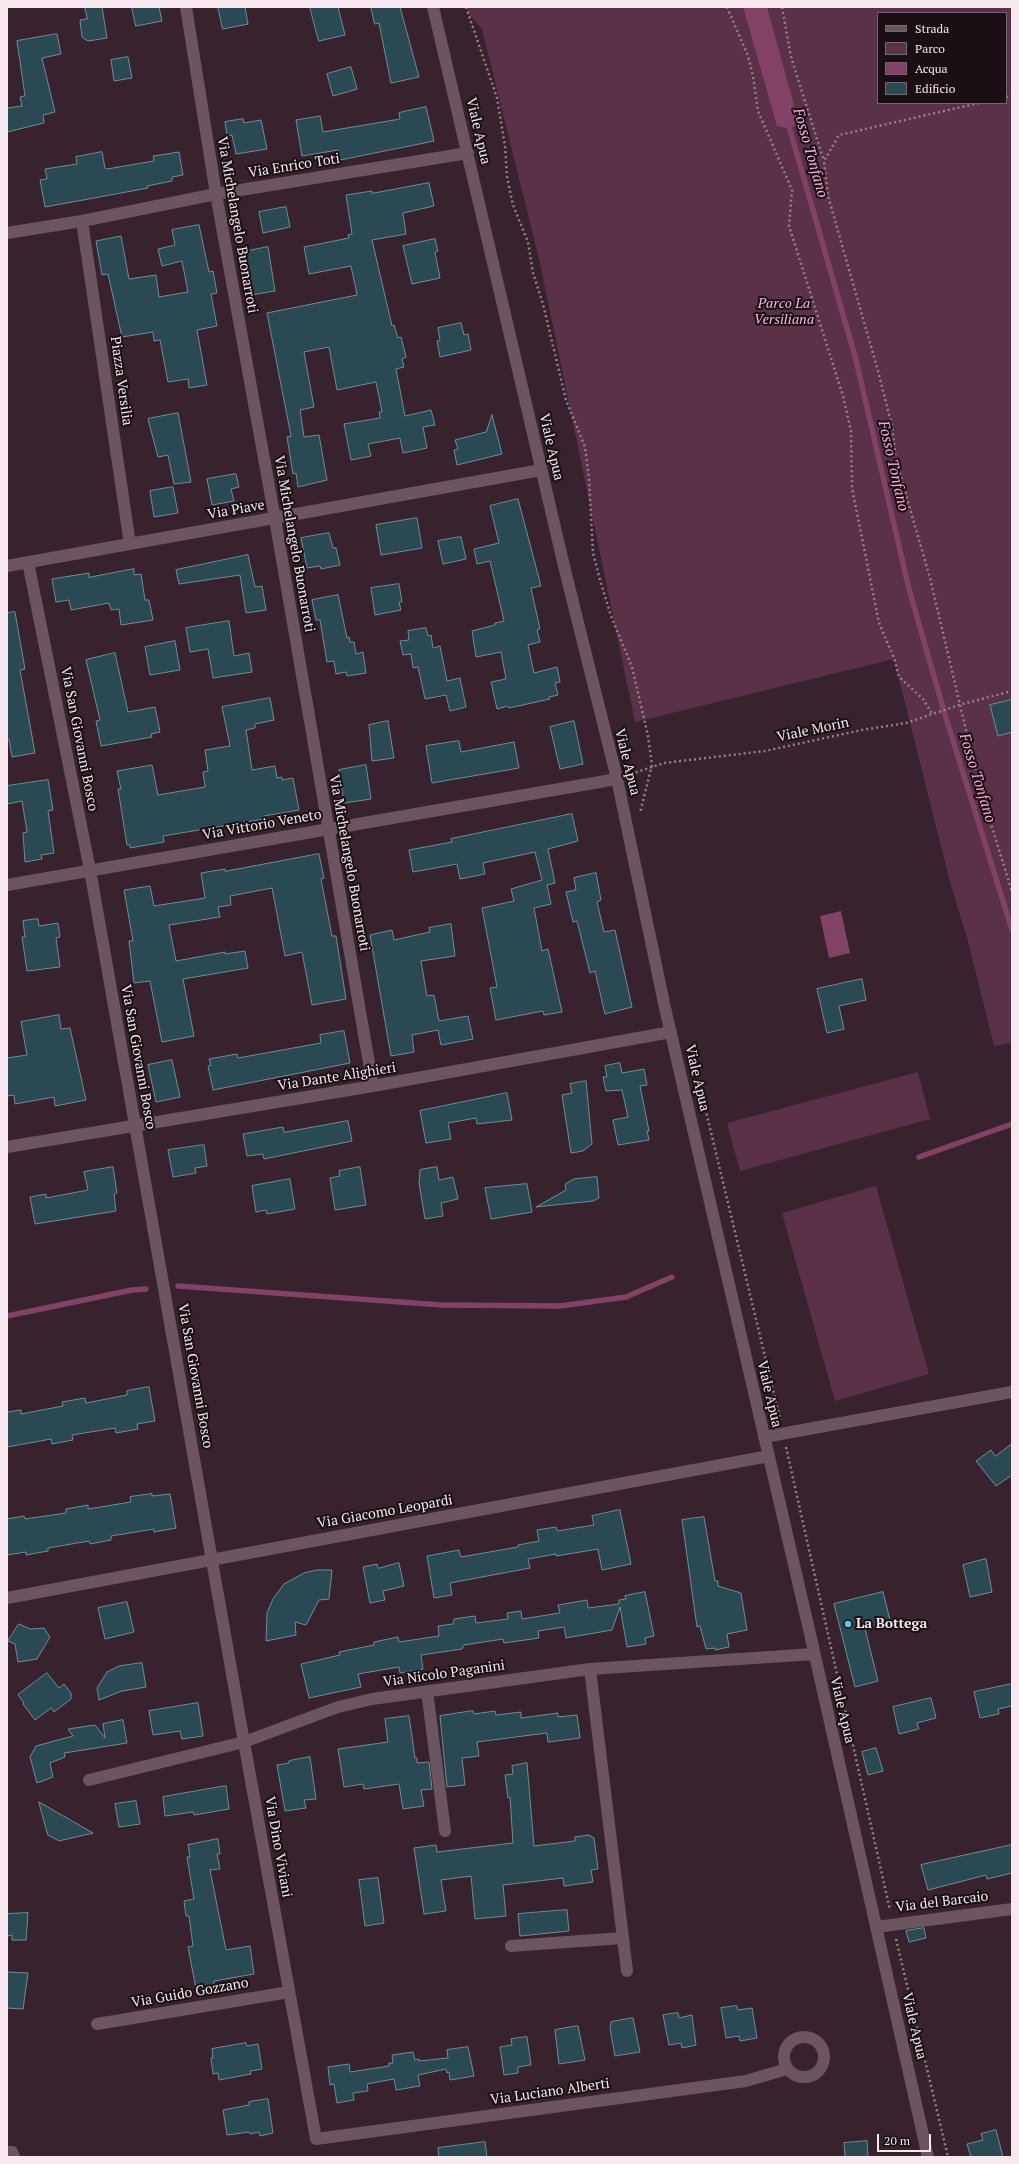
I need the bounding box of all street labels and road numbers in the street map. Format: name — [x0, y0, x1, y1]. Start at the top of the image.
street label: Viale Apua — [462, 96, 494, 166]
street label: Via Michelangelo Buonarroti — [213, 135, 261, 315]
street label: Via Enrico Toti — [247, 150, 341, 182]
street label: Piazza Versilia — [106, 335, 136, 427]
street label: Viale Apua — [535, 412, 567, 482]
street label: Via Michelangelo Buonarroti — [270, 454, 318, 634]
street label: Via Piave — [206, 497, 266, 523]
street label: Via San Giovanni Bosco — [57, 665, 101, 813]
street label: Viale Morin — [775, 714, 851, 746]
street label: Viale Apua — [611, 727, 643, 797]
street label: Via Michelangelo Buonarroti — [325, 773, 373, 953]
street label: Via Vittorio Veneto — [201, 806, 323, 844]
street label: Via San Giovanni Bosco — [117, 983, 159, 1131]
street label: Viale Apua — [681, 1043, 713, 1113]
street label: Via Dante Alighieri — [277, 1059, 397, 1095]
street label: Via San Giovanni Bosco — [174, 1302, 216, 1450]
street label: Viale Apua — [753, 1359, 785, 1429]
street label: Via Giacomo Leopardi — [316, 1492, 454, 1532]
street label: Via Nicolo Paganini — [382, 1657, 506, 1691]
street label: Viale Apua — [826, 1675, 858, 1745]
street label: Via Dino Viviani — [261, 1795, 295, 1899]
street label: Via del Barcaio — [895, 1888, 989, 1916]
street label: Via Guido Gozzano — [130, 1974, 250, 2012]
street label: Viale Apua — [898, 1991, 930, 2061]
street label: Via Luciano Alberti — [489, 2075, 611, 2109]

